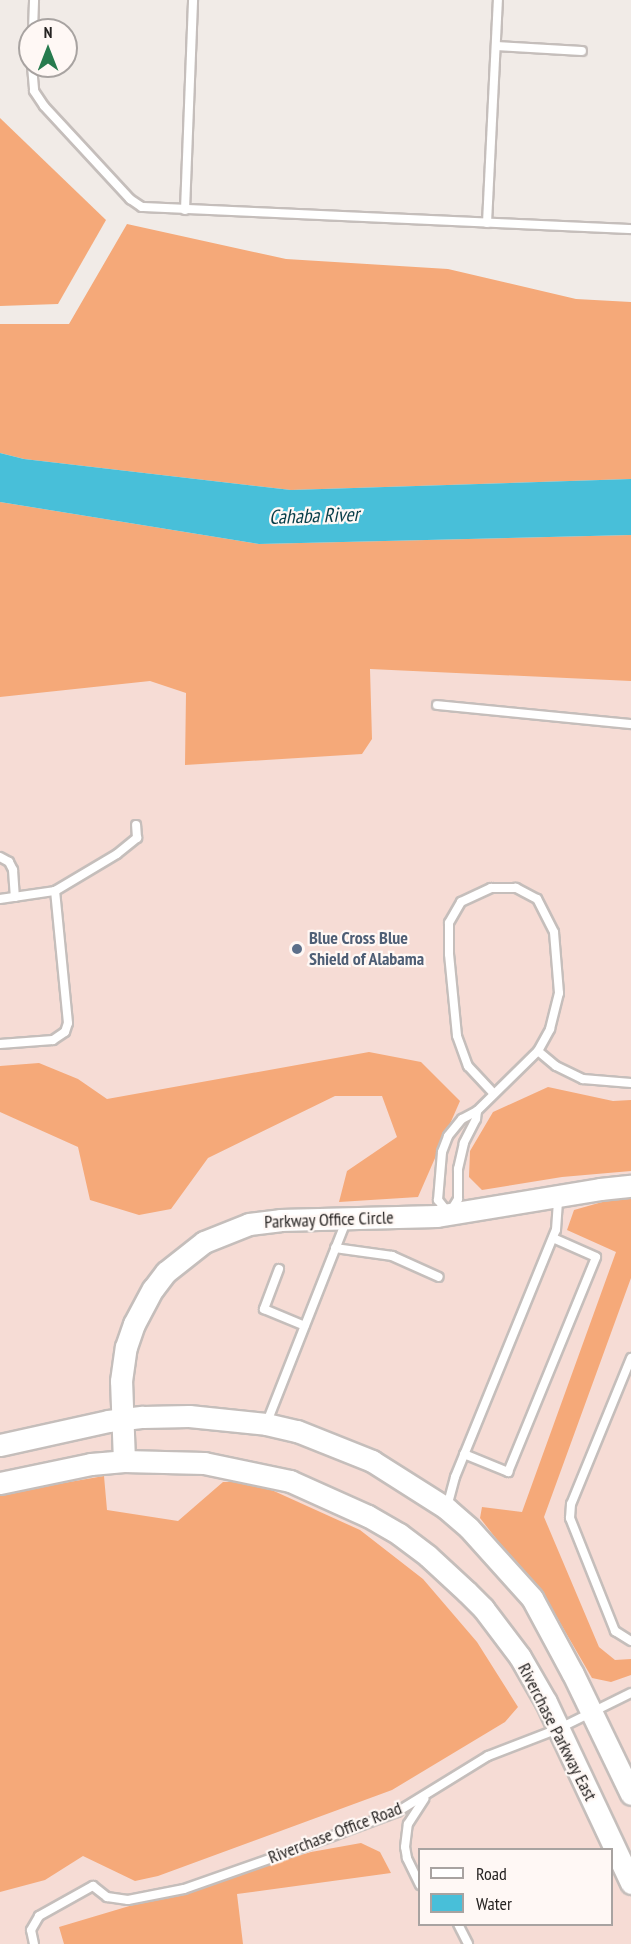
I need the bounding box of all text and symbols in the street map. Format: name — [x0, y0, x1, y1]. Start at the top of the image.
north arrow — [18, 18, 78, 78]
text: N — [44, 22, 52, 42]
water label: Cahaba River — [269, 502, 359, 530]
place label: Blue Cross Blue Shield of Alabama — [309, 928, 425, 970]
marker: Blue Cross Blue Shield of Alabama — [290, 942, 304, 956]
street label: Parkway Office Circle — [264, 1207, 394, 1233]
street label: Riverchase Parkway East — [513, 1659, 601, 1805]
street label: Riverchase Office Road — [265, 1798, 405, 1868]
legend — [418, 1848, 613, 1926]
text: Road — [476, 1862, 507, 1885]
text: Water — [476, 1892, 512, 1915]

